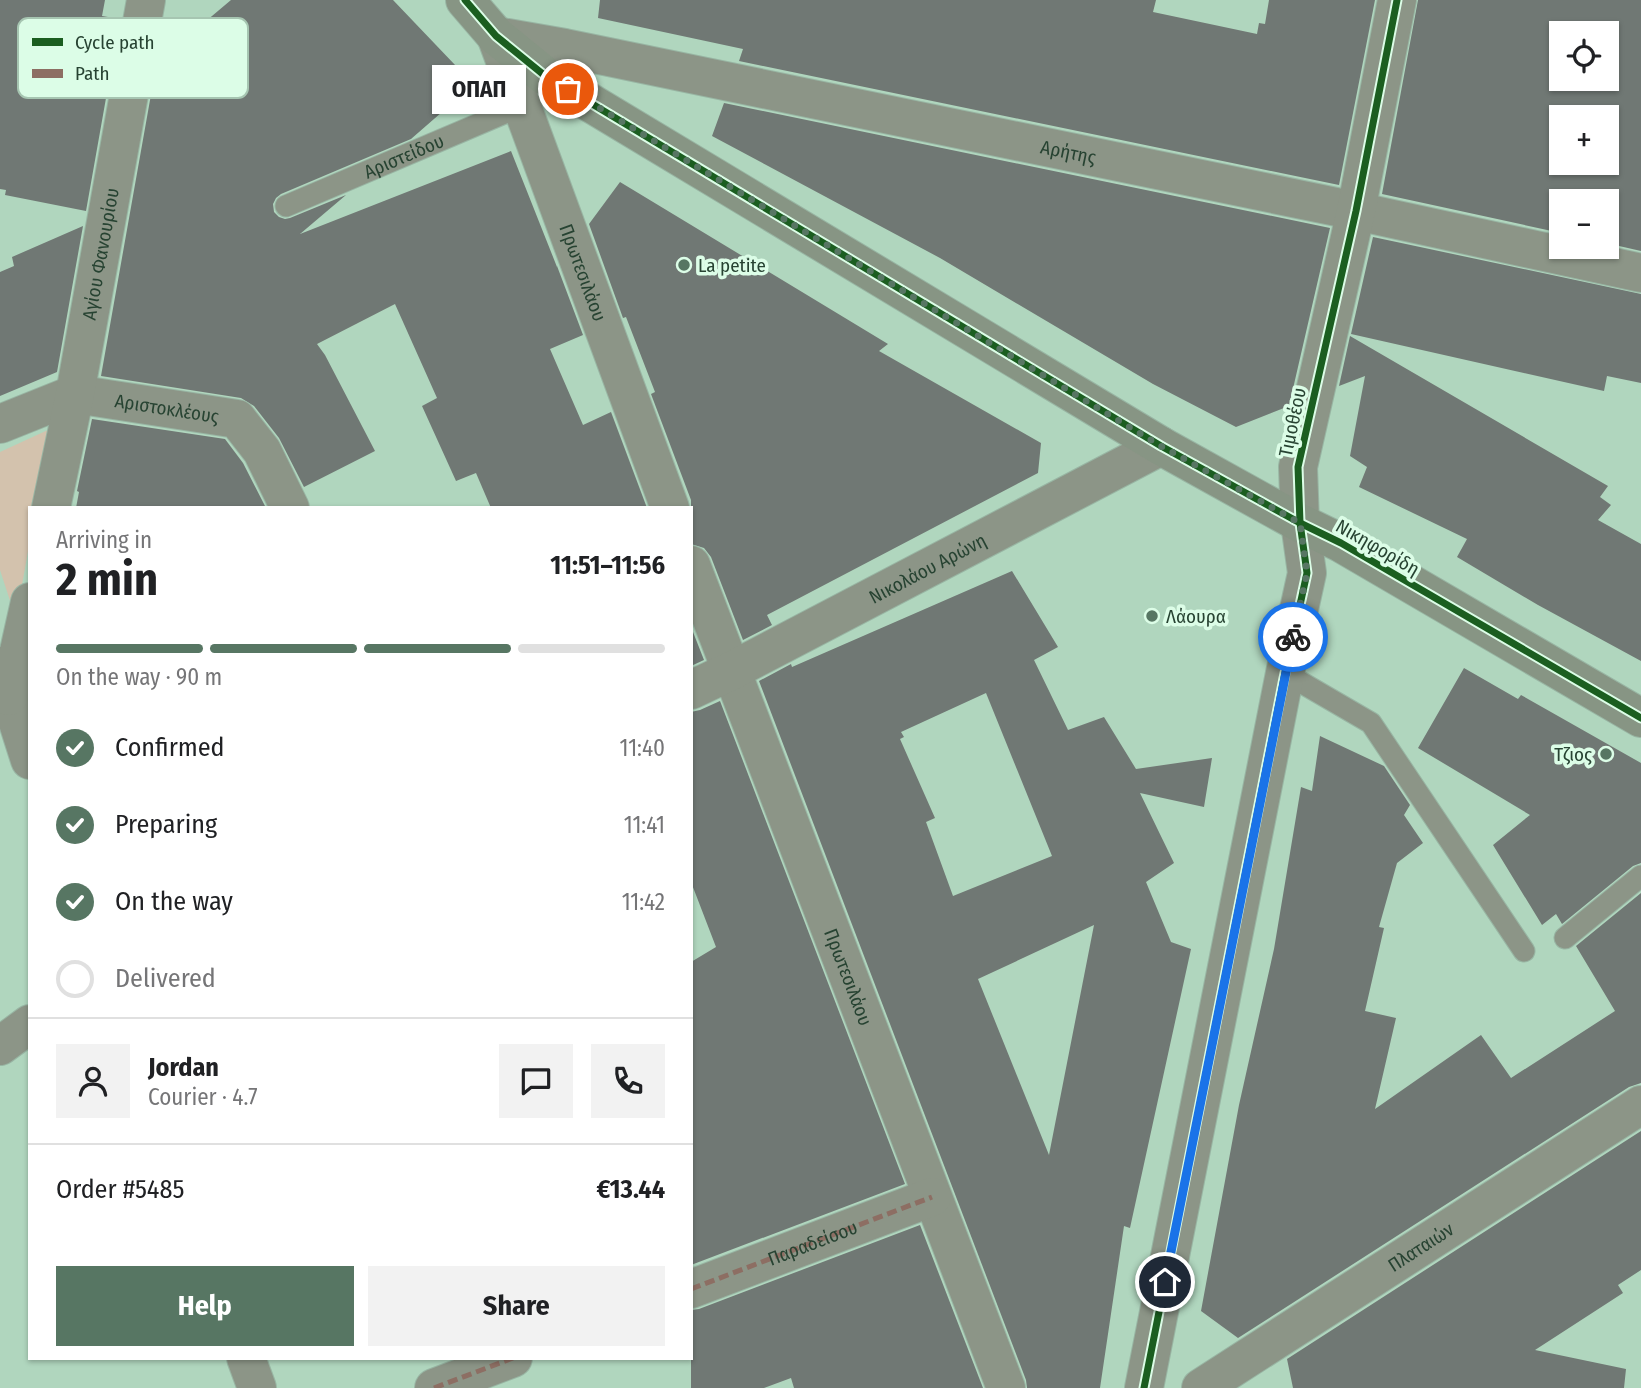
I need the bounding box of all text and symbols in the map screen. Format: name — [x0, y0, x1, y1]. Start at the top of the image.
legend — [18, 18, 248, 98]
map controls — [1549, 21, 1619, 259]
button: locate — [1549, 21, 1619, 91]
text: Cycle path — [75, 31, 154, 54]
pin — [538, 59, 598, 119]
text: Path — [75, 62, 110, 85]
callout: ΟΠΑΠ — [432, 64, 526, 114]
icon: bag — [549, 70, 587, 108]
text: ΟΠΑΠ — [452, 75, 506, 103]
button: + — [1549, 105, 1619, 175]
street label: Αριστείδου — [360, 129, 448, 184]
street label: Αρήτης — [1039, 135, 1098, 169]
street label: Αγίου Φανουρίου — [78, 186, 124, 322]
button: − — [1549, 189, 1619, 259]
street label: Πρωτεσιλάου — [554, 221, 611, 324]
place label: La petite — [698, 254, 766, 277]
marker: La petite — [676, 257, 692, 273]
street label: Τιμοθέου — [1274, 385, 1311, 459]
street label: Αριστοκλέους — [113, 389, 221, 428]
street label: Νικηφορίδη — [1332, 514, 1424, 581]
text: Arriving in — [56, 526, 152, 554]
street label: Νικολάου Αρώνη — [865, 529, 990, 609]
text: 11:51–11:56 — [550, 550, 665, 581]
text: 2 min — [56, 552, 158, 607]
courier — [1258, 602, 1328, 672]
place label: Λάουρα — [1166, 605, 1226, 628]
marker: Λάουρα — [1144, 608, 1160, 624]
icon: bike — [1274, 618, 1312, 656]
text: On the way · 90 m — [56, 663, 222, 691]
icon: check — [56, 729, 94, 767]
text: Confirmed — [115, 732, 225, 763]
text: 11:40 — [620, 734, 665, 762]
place label: Τζιος — [1554, 743, 1592, 766]
marker: Τζιος — [1598, 746, 1614, 762]
icon: check — [56, 806, 94, 844]
text: Preparing — [115, 809, 217, 840]
text: 11:41 — [624, 811, 665, 839]
icon: check — [56, 883, 94, 921]
text: On the way — [115, 886, 233, 917]
text: 11:42 — [622, 888, 665, 916]
street label: Πρωτεσιλάου — [819, 925, 877, 1029]
text: Delivered — [115, 963, 216, 994]
button: person — [56, 1044, 130, 1118]
button: chat — [499, 1044, 573, 1118]
button: phone — [591, 1044, 665, 1118]
text: Jordan — [148, 1052, 219, 1083]
text: Courier · 4.7 — [148, 1083, 258, 1111]
text: Order #5485 — [56, 1174, 184, 1205]
text: €13.44 — [596, 1174, 665, 1205]
street label: Παραδείσου — [765, 1216, 861, 1271]
street label: Πλαταιών — [1384, 1217, 1458, 1277]
pin — [1135, 1252, 1195, 1312]
icon: home — [1146, 1263, 1184, 1301]
button: Help — [56, 1266, 354, 1346]
button: Share — [368, 1266, 665, 1346]

